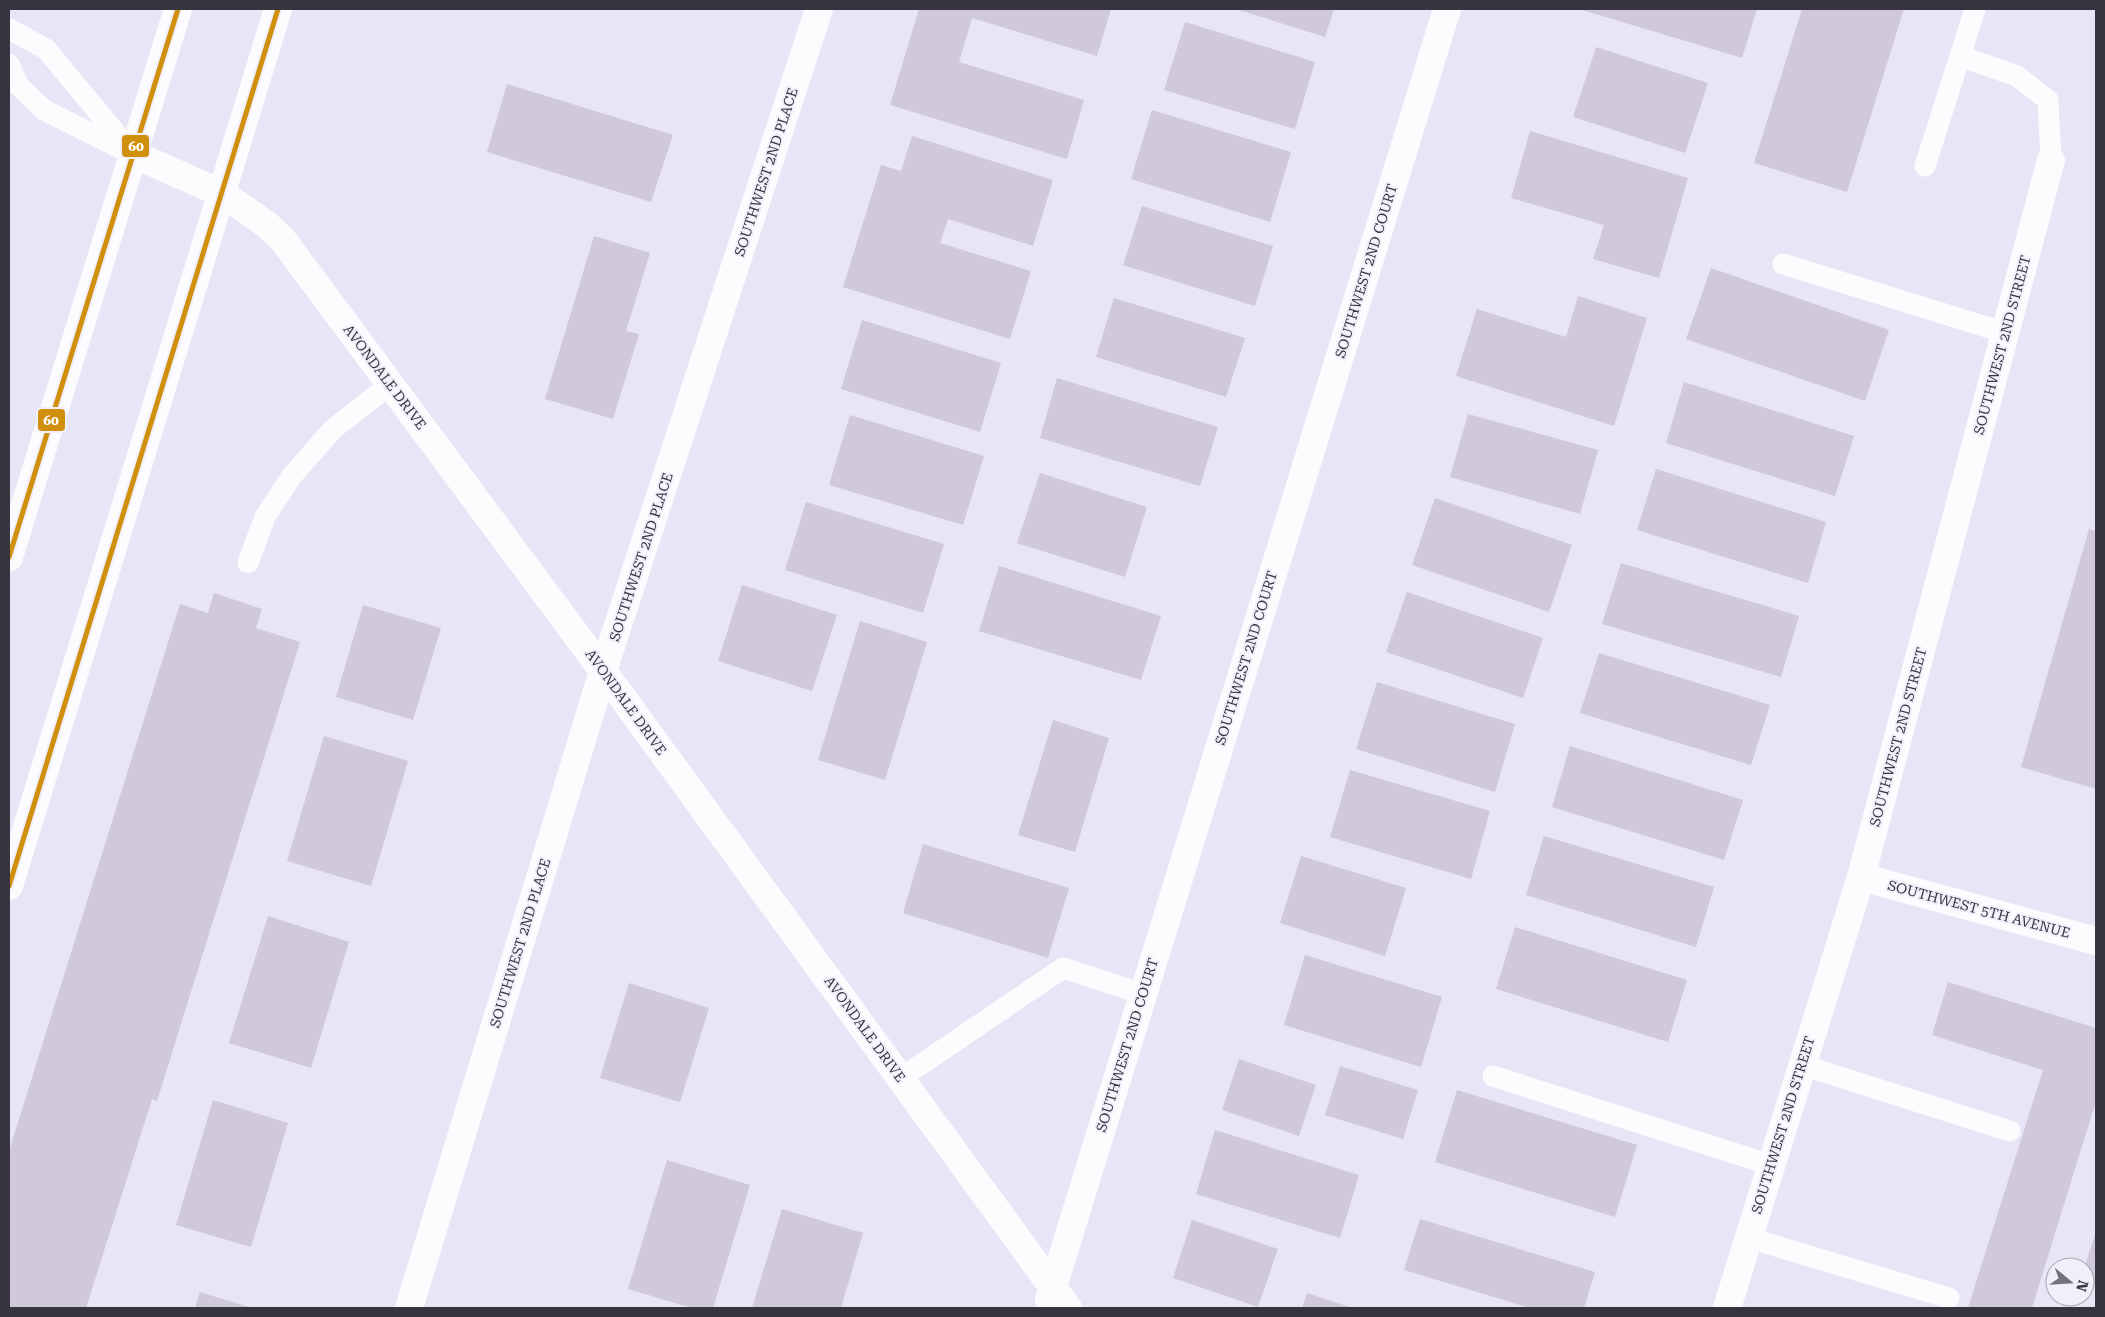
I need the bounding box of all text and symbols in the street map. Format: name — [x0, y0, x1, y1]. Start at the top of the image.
street label: SOUTHWEST 2ND PLACE — [731, 86, 801, 258]
line badge: 60 — [121, 134, 150, 158]
text: 60 — [128, 138, 144, 154]
street label: SOUTHWEST 2ND COURT — [1332, 182, 1400, 360]
street label: SOUTHWEST 2ND STREET — [1970, 254, 2034, 436]
street label: AVONDALE DRIVE — [340, 322, 430, 432]
line badge: 60 — [37, 408, 66, 432]
text: 60 — [43, 412, 59, 428]
street label: SOUTHWEST 2ND PLACE — [606, 471, 676, 643]
street label: SOUTHWEST 2ND COURT — [1212, 569, 1280, 747]
street label: AVONDALE DRIVE — [582, 646, 670, 758]
street label: SOUTHWEST 2ND STREET — [1866, 646, 1930, 828]
street label: SOUTHWEST 2ND PLACE — [487, 856, 553, 1030]
street label: SOUTHWEST 5TH AVENUE — [1886, 877, 2072, 941]
street label: SOUTHWEST 2ND COURT — [1093, 956, 1161, 1134]
street label: AVONDALE DRIVE — [821, 973, 909, 1085]
street label: SOUTHWEST 2ND STREET — [1748, 1034, 1818, 1216]
north arrow — [2045, 1257, 2095, 1307]
text: N — [2073, 1278, 2092, 1294]

